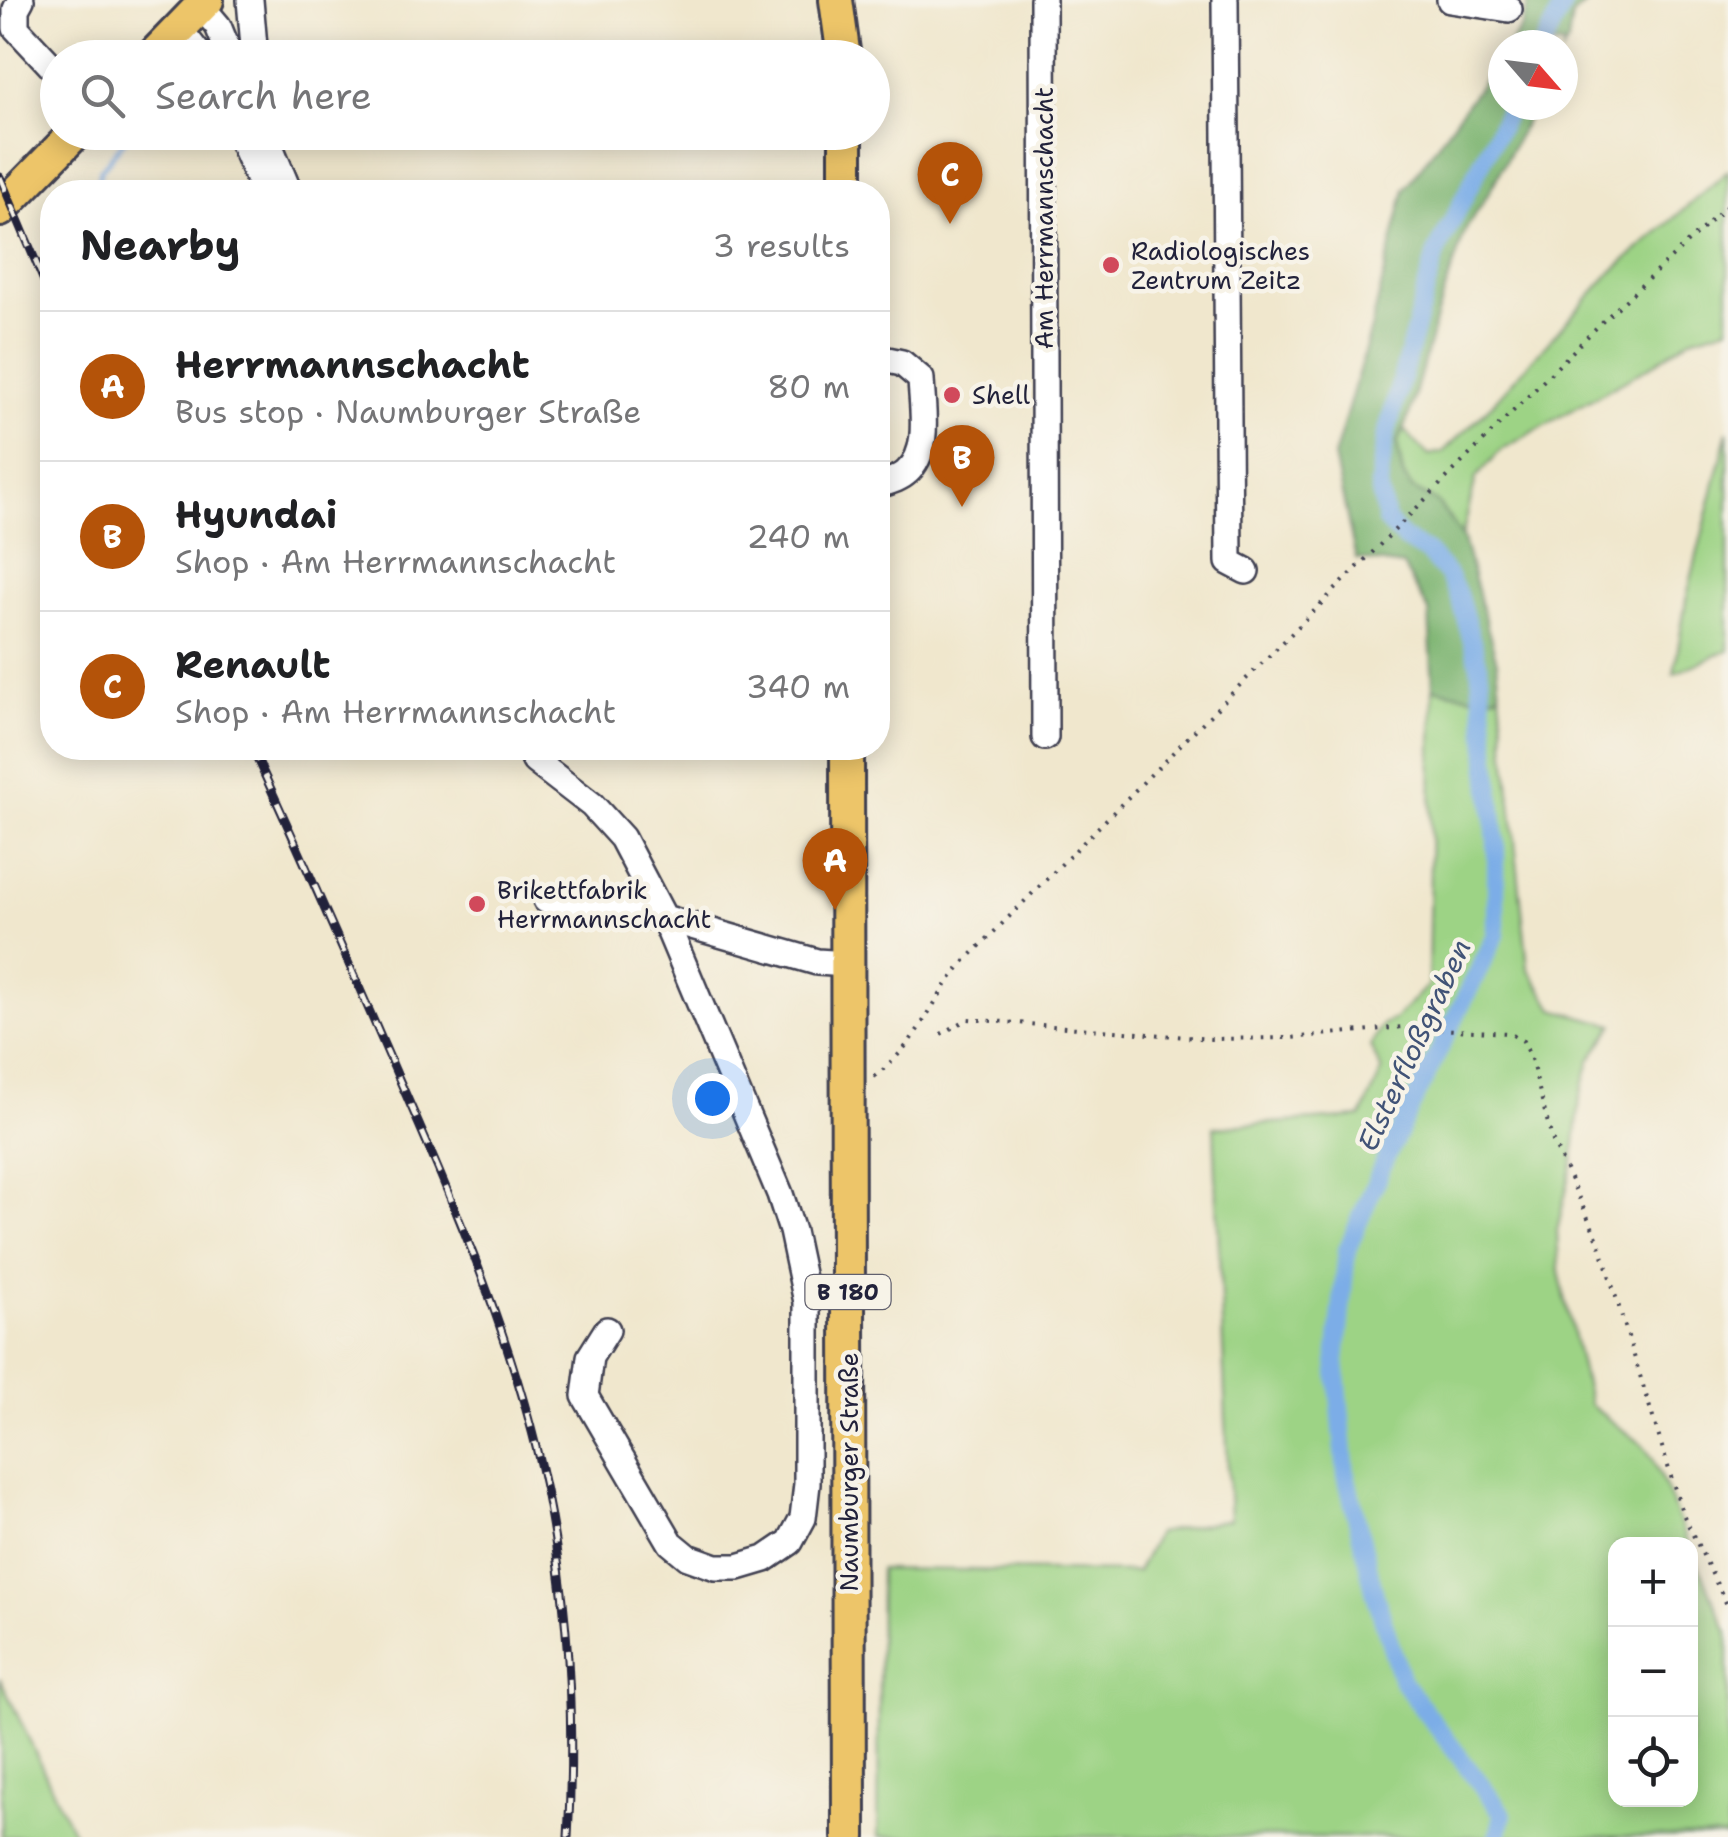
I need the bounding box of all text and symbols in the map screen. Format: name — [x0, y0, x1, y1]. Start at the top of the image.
north arrow — [1488, 30, 1578, 120]
search box — [40, 40, 890, 150]
icon: search — [75, 68, 130, 123]
text: Search here — [155, 70, 372, 121]
street label: Am Herrmannschacht — [1027, 87, 1061, 349]
pin: C — [918, 142, 982, 224]
text: Nearby — [80, 217, 240, 273]
text: 3 results — [713, 224, 850, 267]
place label: Radiologisches Zentrum Zeitz — [1131, 234, 1310, 297]
marker: Radiologisches Zentrum Zeitz — [1100, 254, 1122, 276]
text: Herrmannschacht — [175, 339, 530, 390]
text: A — [100, 365, 125, 408]
text: 80 m — [767, 365, 850, 408]
place label: Shell — [972, 378, 1031, 412]
marker: Shell — [941, 384, 963, 406]
text: Bus stop · Naumburger Straße — [175, 390, 641, 433]
pin: B — [930, 424, 994, 507]
text: Hyundai — [175, 489, 338, 540]
text: B — [103, 515, 122, 558]
text: 240 m — [747, 515, 850, 558]
text: Shop · Am Herrmannschacht — [175, 540, 616, 583]
text: Renault — [175, 639, 331, 690]
text: C — [103, 665, 122, 708]
text: 340 m — [746, 665, 850, 708]
text: Shop · Am Herrmannschacht — [175, 690, 616, 733]
pin: A — [802, 828, 868, 910]
place label: Brikettfabrik Herrmannschacht — [497, 873, 711, 936]
marker: Brikettfabrik Herrmannschacht — [466, 893, 488, 915]
water label: Elsterfloßgraben — [1348, 933, 1480, 1157]
your location — [687, 1073, 738, 1124]
road number: B 180 — [806, 1275, 890, 1309]
street label: Naumburger Straße — [832, 1352, 866, 1592]
map controls — [1608, 1537, 1698, 1807]
button: + — [1608, 1537, 1698, 1627]
button: − — [1608, 1627, 1698, 1717]
button: locate — [1608, 1717, 1698, 1807]

